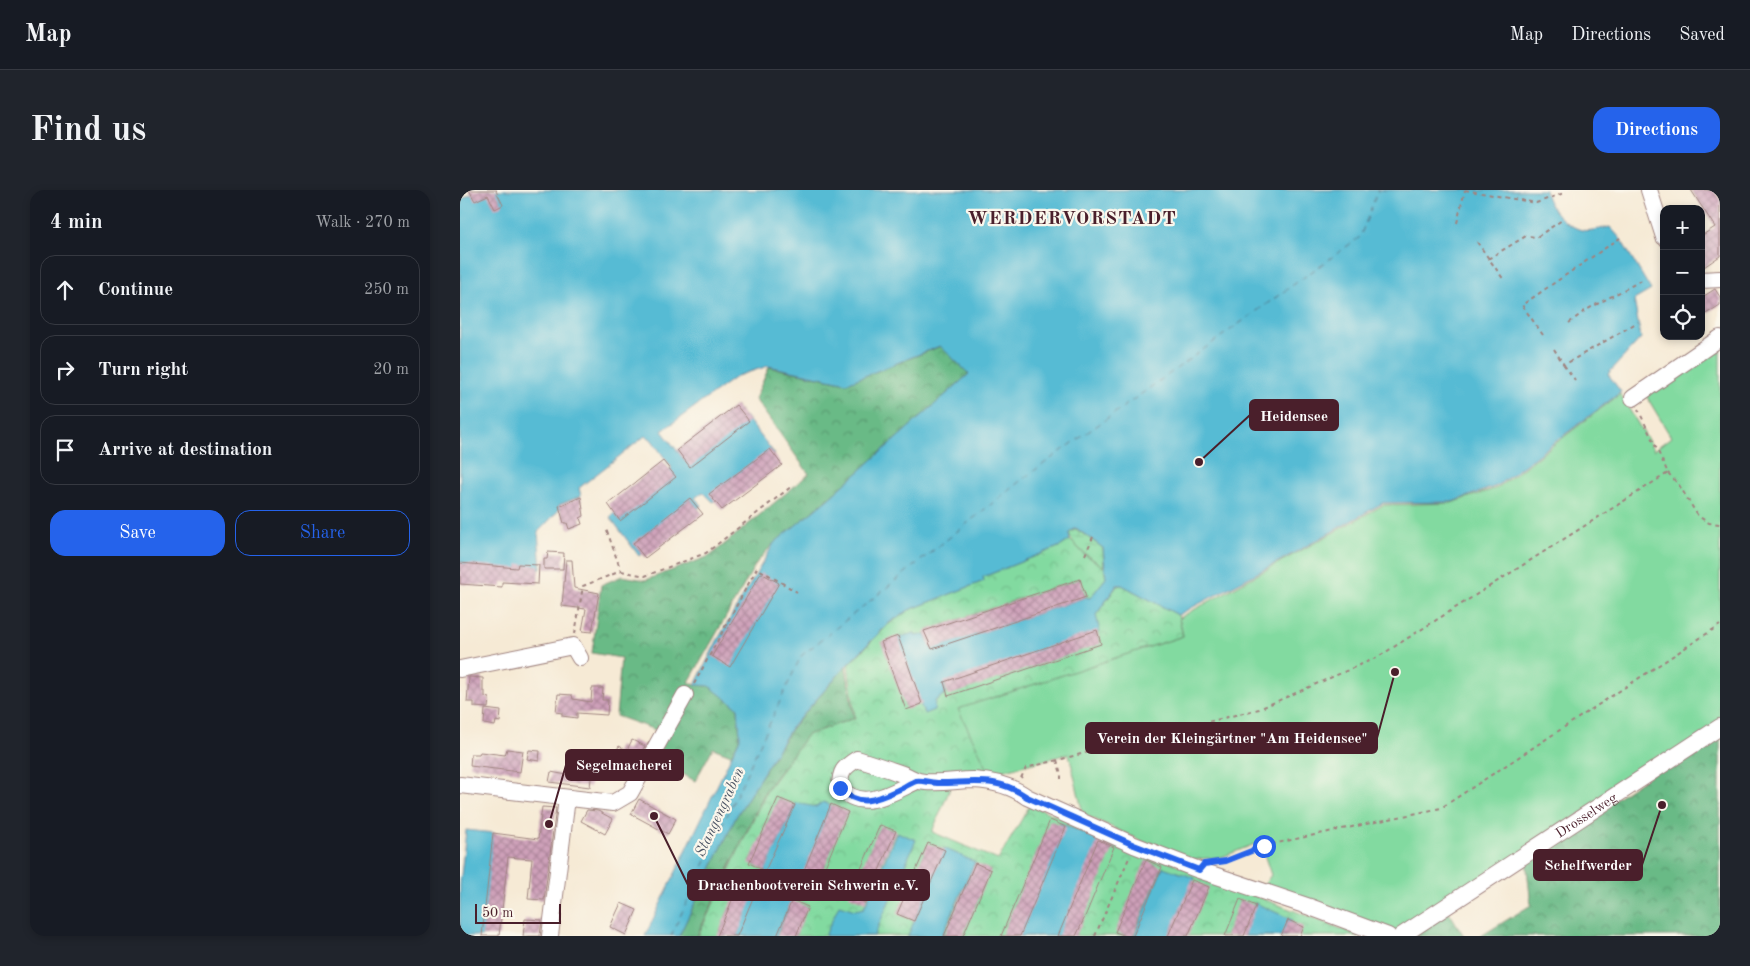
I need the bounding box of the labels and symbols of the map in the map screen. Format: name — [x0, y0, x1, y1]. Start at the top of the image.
district label: WERDERVORSTADT — [967, 210, 1177, 229]
callout: Heidensee — [1250, 400, 1338, 430]
text: Heidensee — [1260, 410, 1328, 425]
callout: Verein der Kleingärtner "Am Heidensee" — [1086, 723, 1377, 753]
text: Verein der Kleingärtner "Am Heidensee" — [1096, 732, 1368, 747]
callout: Segelmacherei — [566, 750, 683, 780]
text: Segelmacherei — [576, 759, 672, 774]
water label: Stangengraben — [693, 765, 748, 859]
route end — [829, 777, 852, 800]
street label: Drosselweg — [1553, 790, 1620, 841]
route start — [1253, 835, 1276, 858]
callout: Schelfwerder — [1534, 850, 1642, 880]
text: Schelfwerder — [1544, 859, 1632, 874]
callout: Drachenbootverein Schwerin e.V. — [688, 870, 929, 900]
text: Drachenbootverein Schwerin e.V. — [697, 879, 919, 894]
scale bar — [475, 901, 561, 924]

